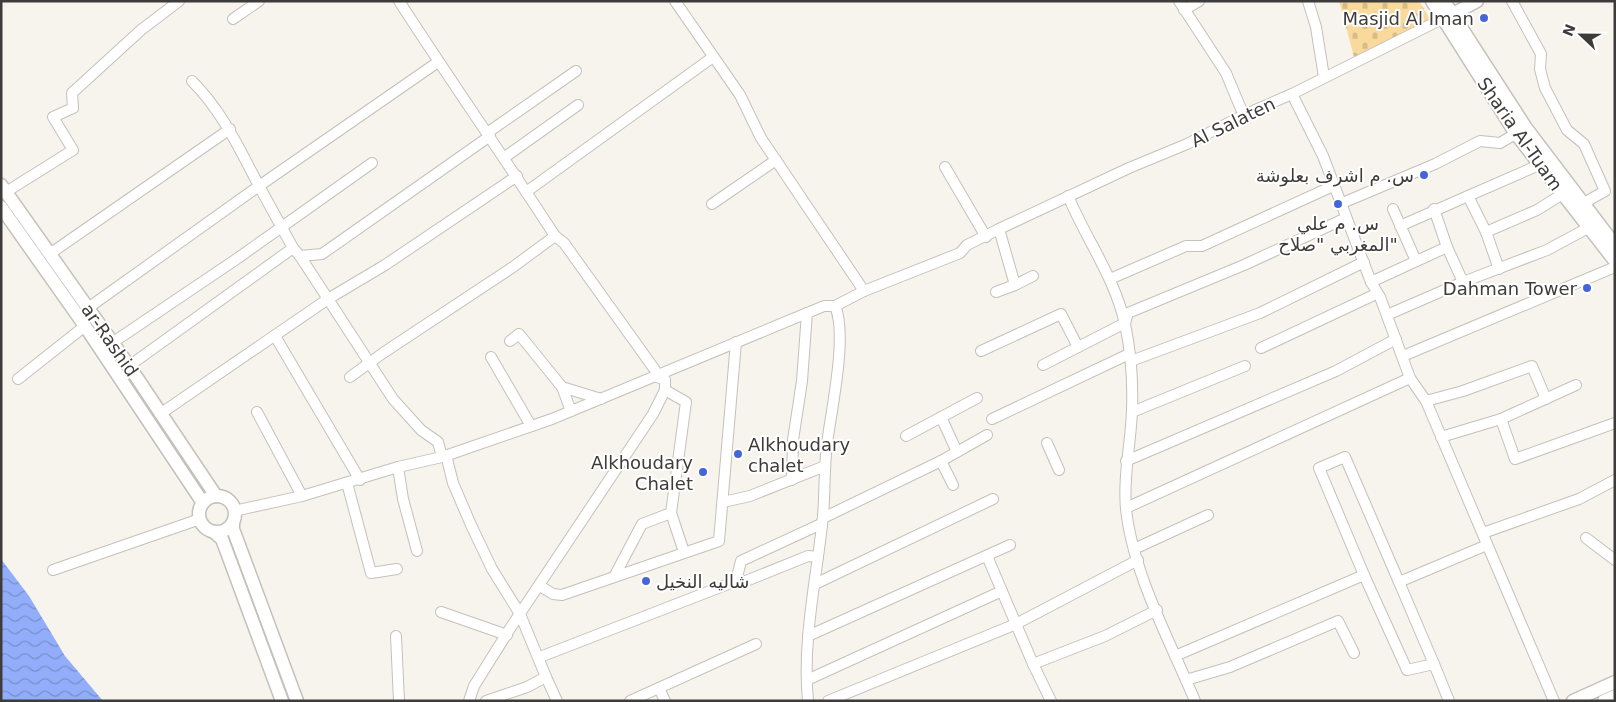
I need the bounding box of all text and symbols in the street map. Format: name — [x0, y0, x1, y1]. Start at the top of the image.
place label: Masjid Al Iman — [1343, 8, 1474, 29]
north arrow — [1556, 10, 1606, 60]
marker: Masjid Al Iman — [1478, 12, 1490, 24]
text: N — [1559, 22, 1579, 39]
street label: Sharia Al-Tuam — [1473, 73, 1567, 195]
street label: Al Salaten — [1187, 93, 1279, 151]
place label: س. م اشرف بعلوشة — [1256, 165, 1414, 187]
marker: س. م اشرف بعلوشة — [1418, 169, 1430, 181]
marker: س. م علي المغربي "صلاح" — [1332, 198, 1344, 210]
place label: س. م علي المغربي "صلاح" — [1278, 213, 1398, 256]
place label: Dahman Tower — [1443, 278, 1578, 299]
marker: Dahman Tower — [1581, 282, 1593, 294]
street label: ar-Rashid — [77, 300, 143, 380]
place label: Alkhoudary chalet — [748, 434, 850, 476]
marker: Alkhoudary chalet — [732, 448, 744, 460]
place label: Alkhoudary Chalet — [591, 452, 693, 494]
marker: Alkhoudary Chalet — [697, 466, 709, 478]
place label: شاليه النخيل — [656, 571, 749, 592]
marker: شاليه النخيل — [640, 575, 652, 587]

